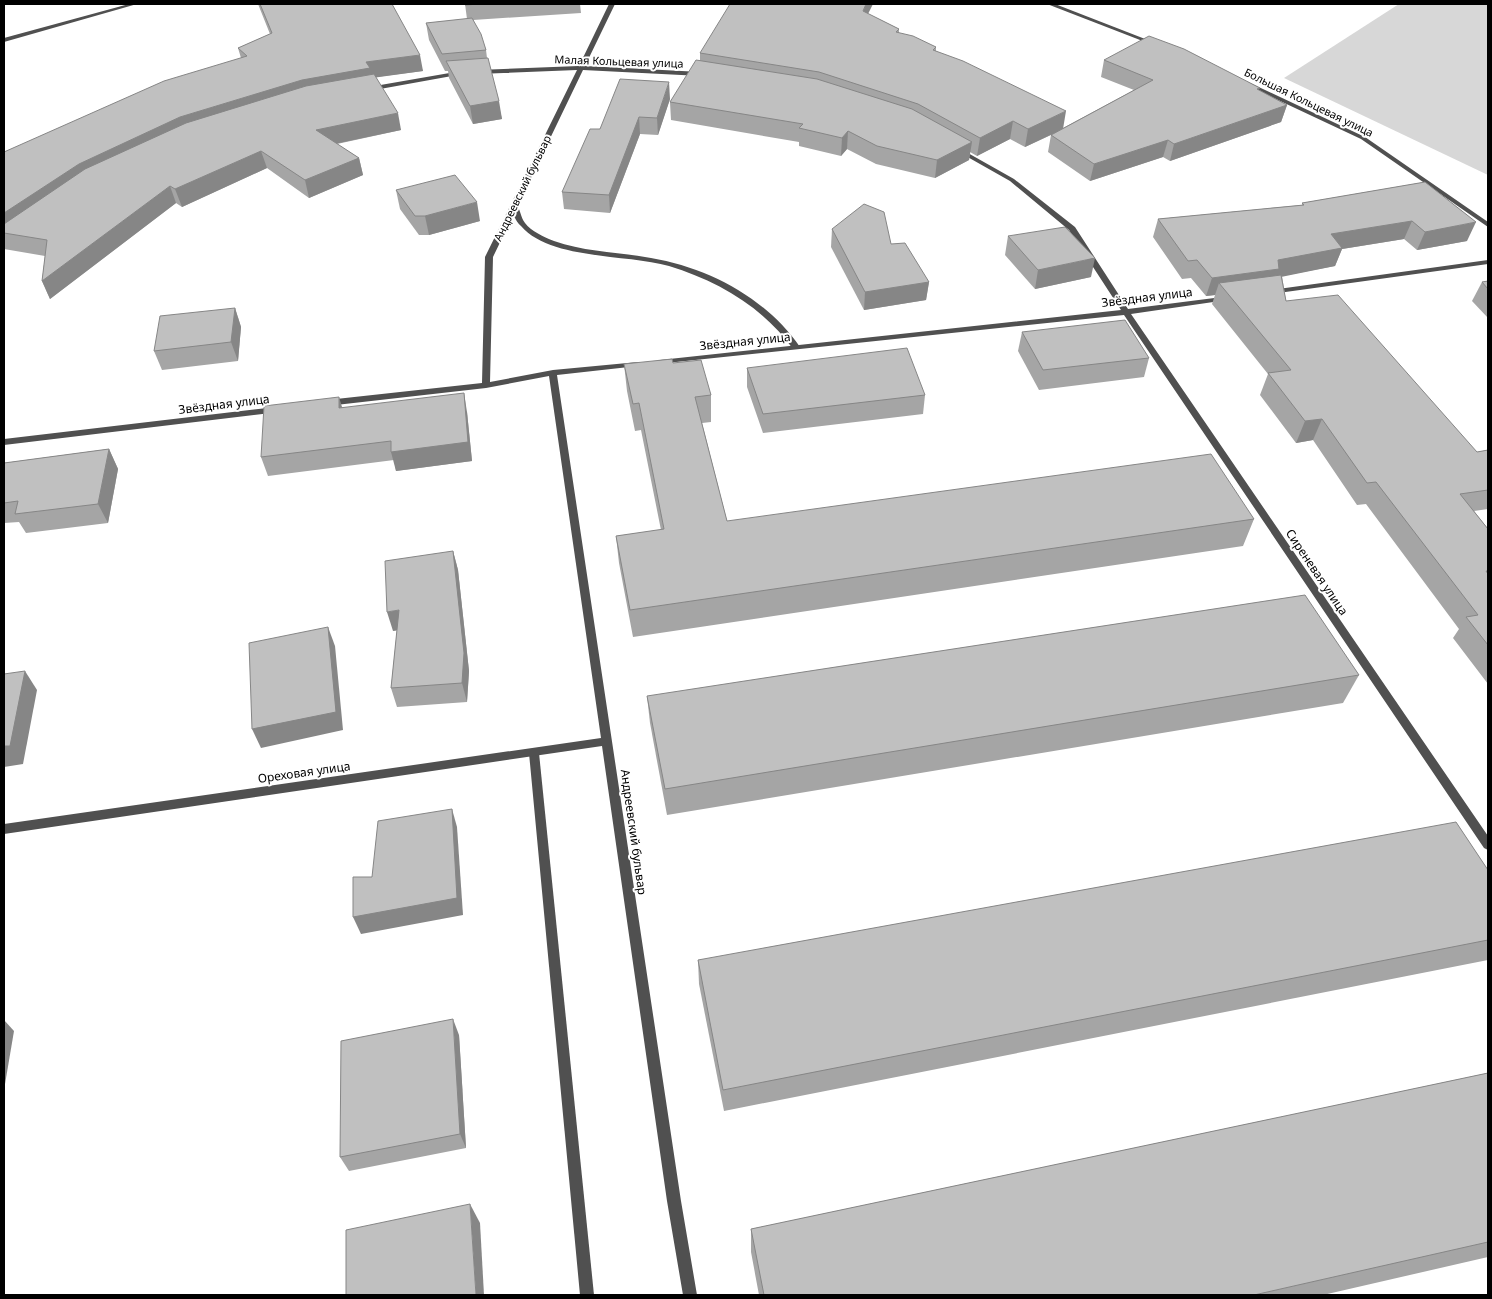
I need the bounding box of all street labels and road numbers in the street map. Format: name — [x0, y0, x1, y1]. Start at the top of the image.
street label: Малая Кольцевая улица — [554, 51, 684, 71]
street label: Большая Кольцевая улица — [1242, 64, 1376, 140]
street label: Андреевский бульвар — [490, 132, 554, 243]
street label: Звёздная улица — [1101, 283, 1193, 311]
street label: Звёздная улица — [699, 328, 791, 354]
street label: Звёздная улица — [178, 390, 270, 418]
street label: Сиреневая улица — [1282, 526, 1352, 618]
street label: Ореховая улица — [257, 757, 351, 787]
street label: Андреевский бульвар — [617, 768, 651, 896]

